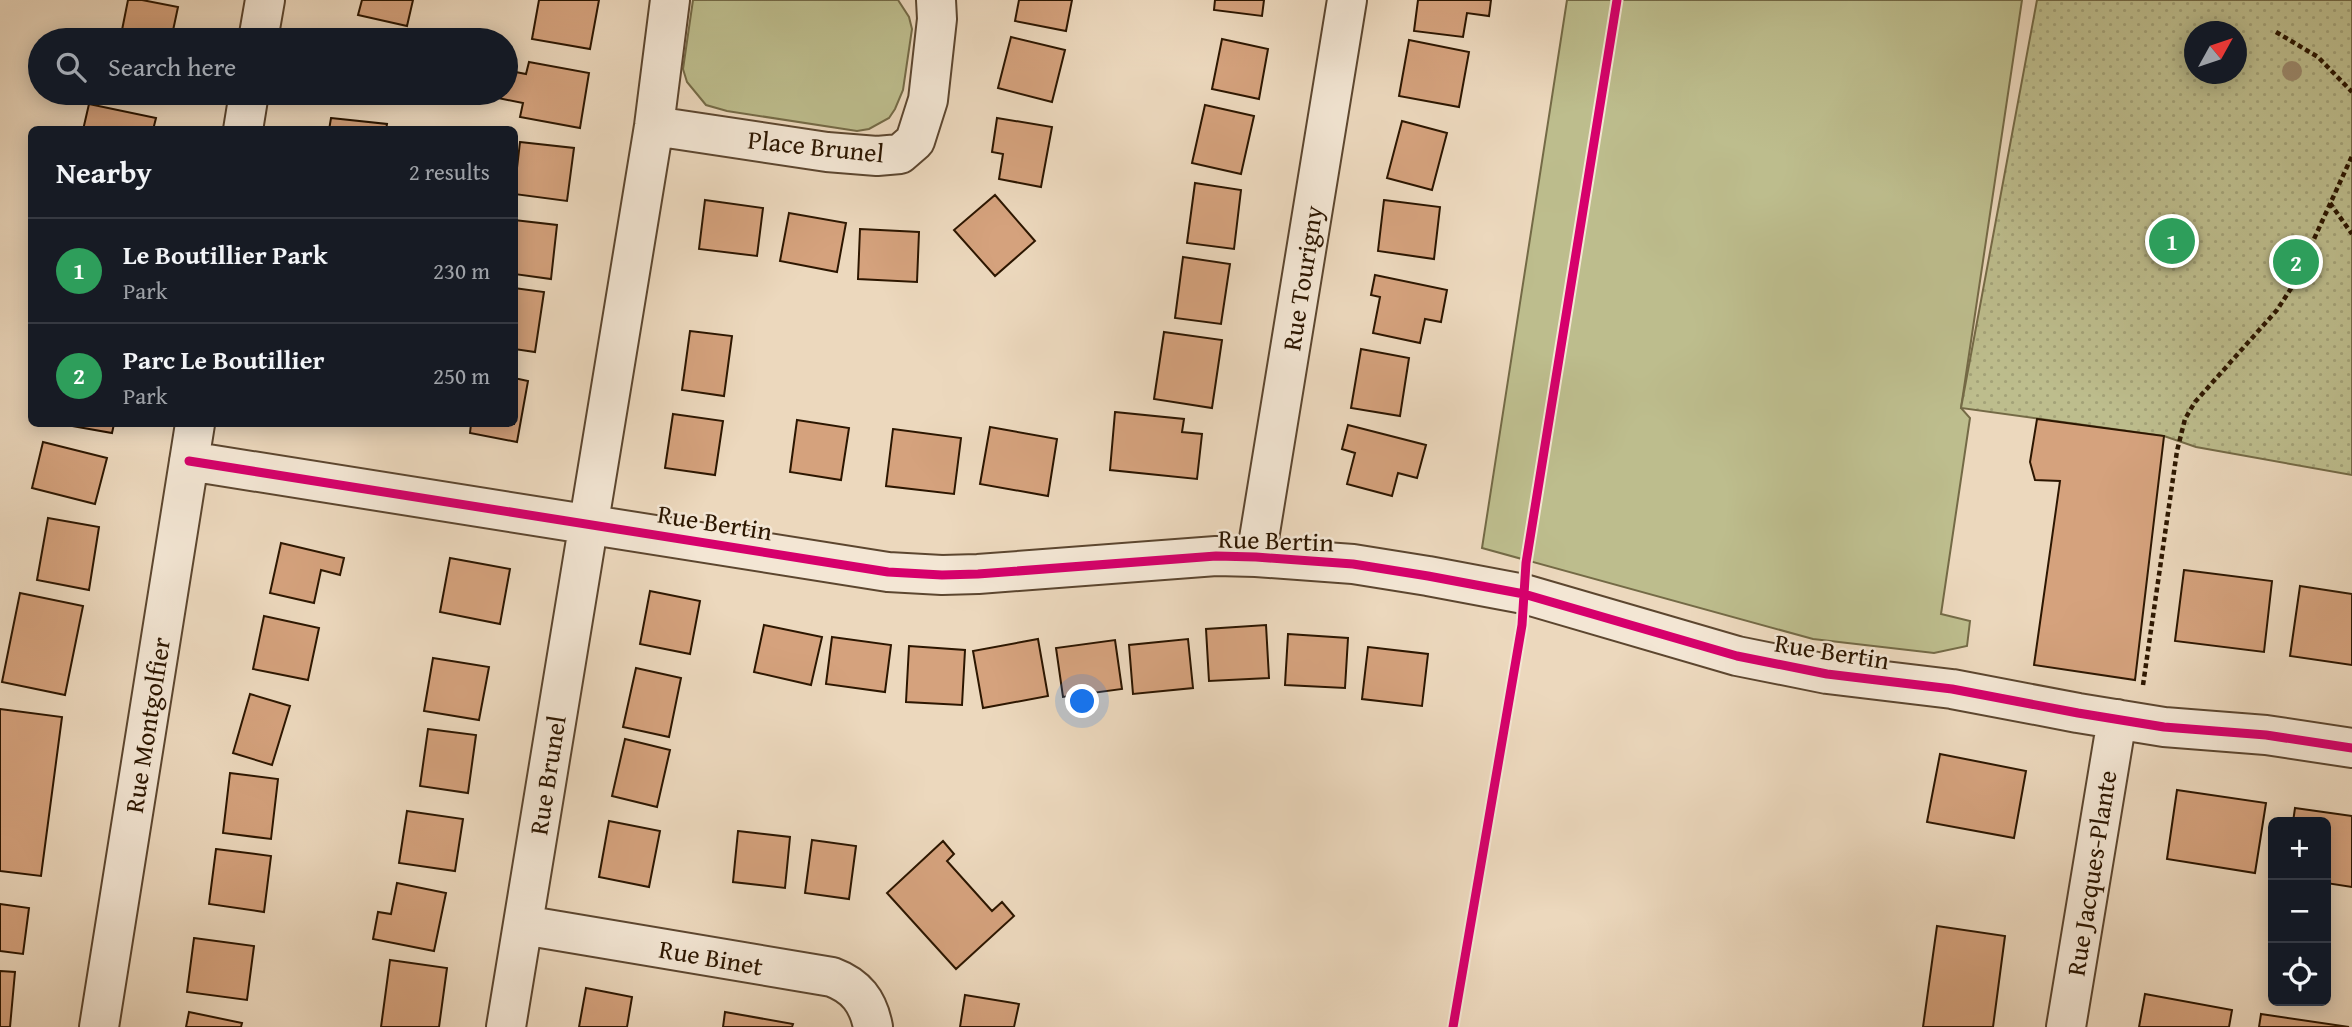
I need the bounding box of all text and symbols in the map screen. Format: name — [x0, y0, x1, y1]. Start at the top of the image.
north arrow — [2184, 21, 2247, 84]
search box — [28, 28, 518, 105]
text: Search here — [108, 47, 236, 86]
icon: search — [52, 48, 90, 86]
street label: Place Brunel — [746, 119, 886, 173]
text: Nearby — [56, 150, 152, 194]
text: 2 results — [409, 155, 490, 188]
street label: Rue Tourigny — [1271, 203, 1333, 353]
pin: 1 — [2149, 215, 2195, 267]
text: Le Boutillier Park — [123, 235, 328, 274]
pin: 2 — [2273, 236, 2319, 288]
text: 1 — [73, 254, 85, 287]
text: 230 m — [433, 254, 490, 287]
text: Park — [123, 274, 167, 307]
text: Parc Le Boutillier — [123, 340, 324, 379]
text: 2 — [73, 359, 85, 392]
text: 250 m — [433, 359, 490, 392]
text: Park — [123, 379, 167, 412]
street label: Rue Bertin — [655, 494, 776, 550]
street label: Rue Bertin — [1218, 518, 1335, 562]
street label: Rue Bertin — [1772, 623, 1893, 679]
street label: Rue Montgolfier — [114, 634, 180, 816]
your location — [1065, 684, 1099, 718]
street label: Rue Brunel — [518, 712, 576, 838]
street label: Rue Jacques-Plante — [2055, 767, 2127, 979]
map controls — [2268, 817, 2331, 1006]
button: + — [2268, 817, 2331, 880]
button: − — [2268, 880, 2331, 943]
street label: Rue Binet — [656, 929, 766, 985]
button: locate — [2268, 943, 2331, 1006]

